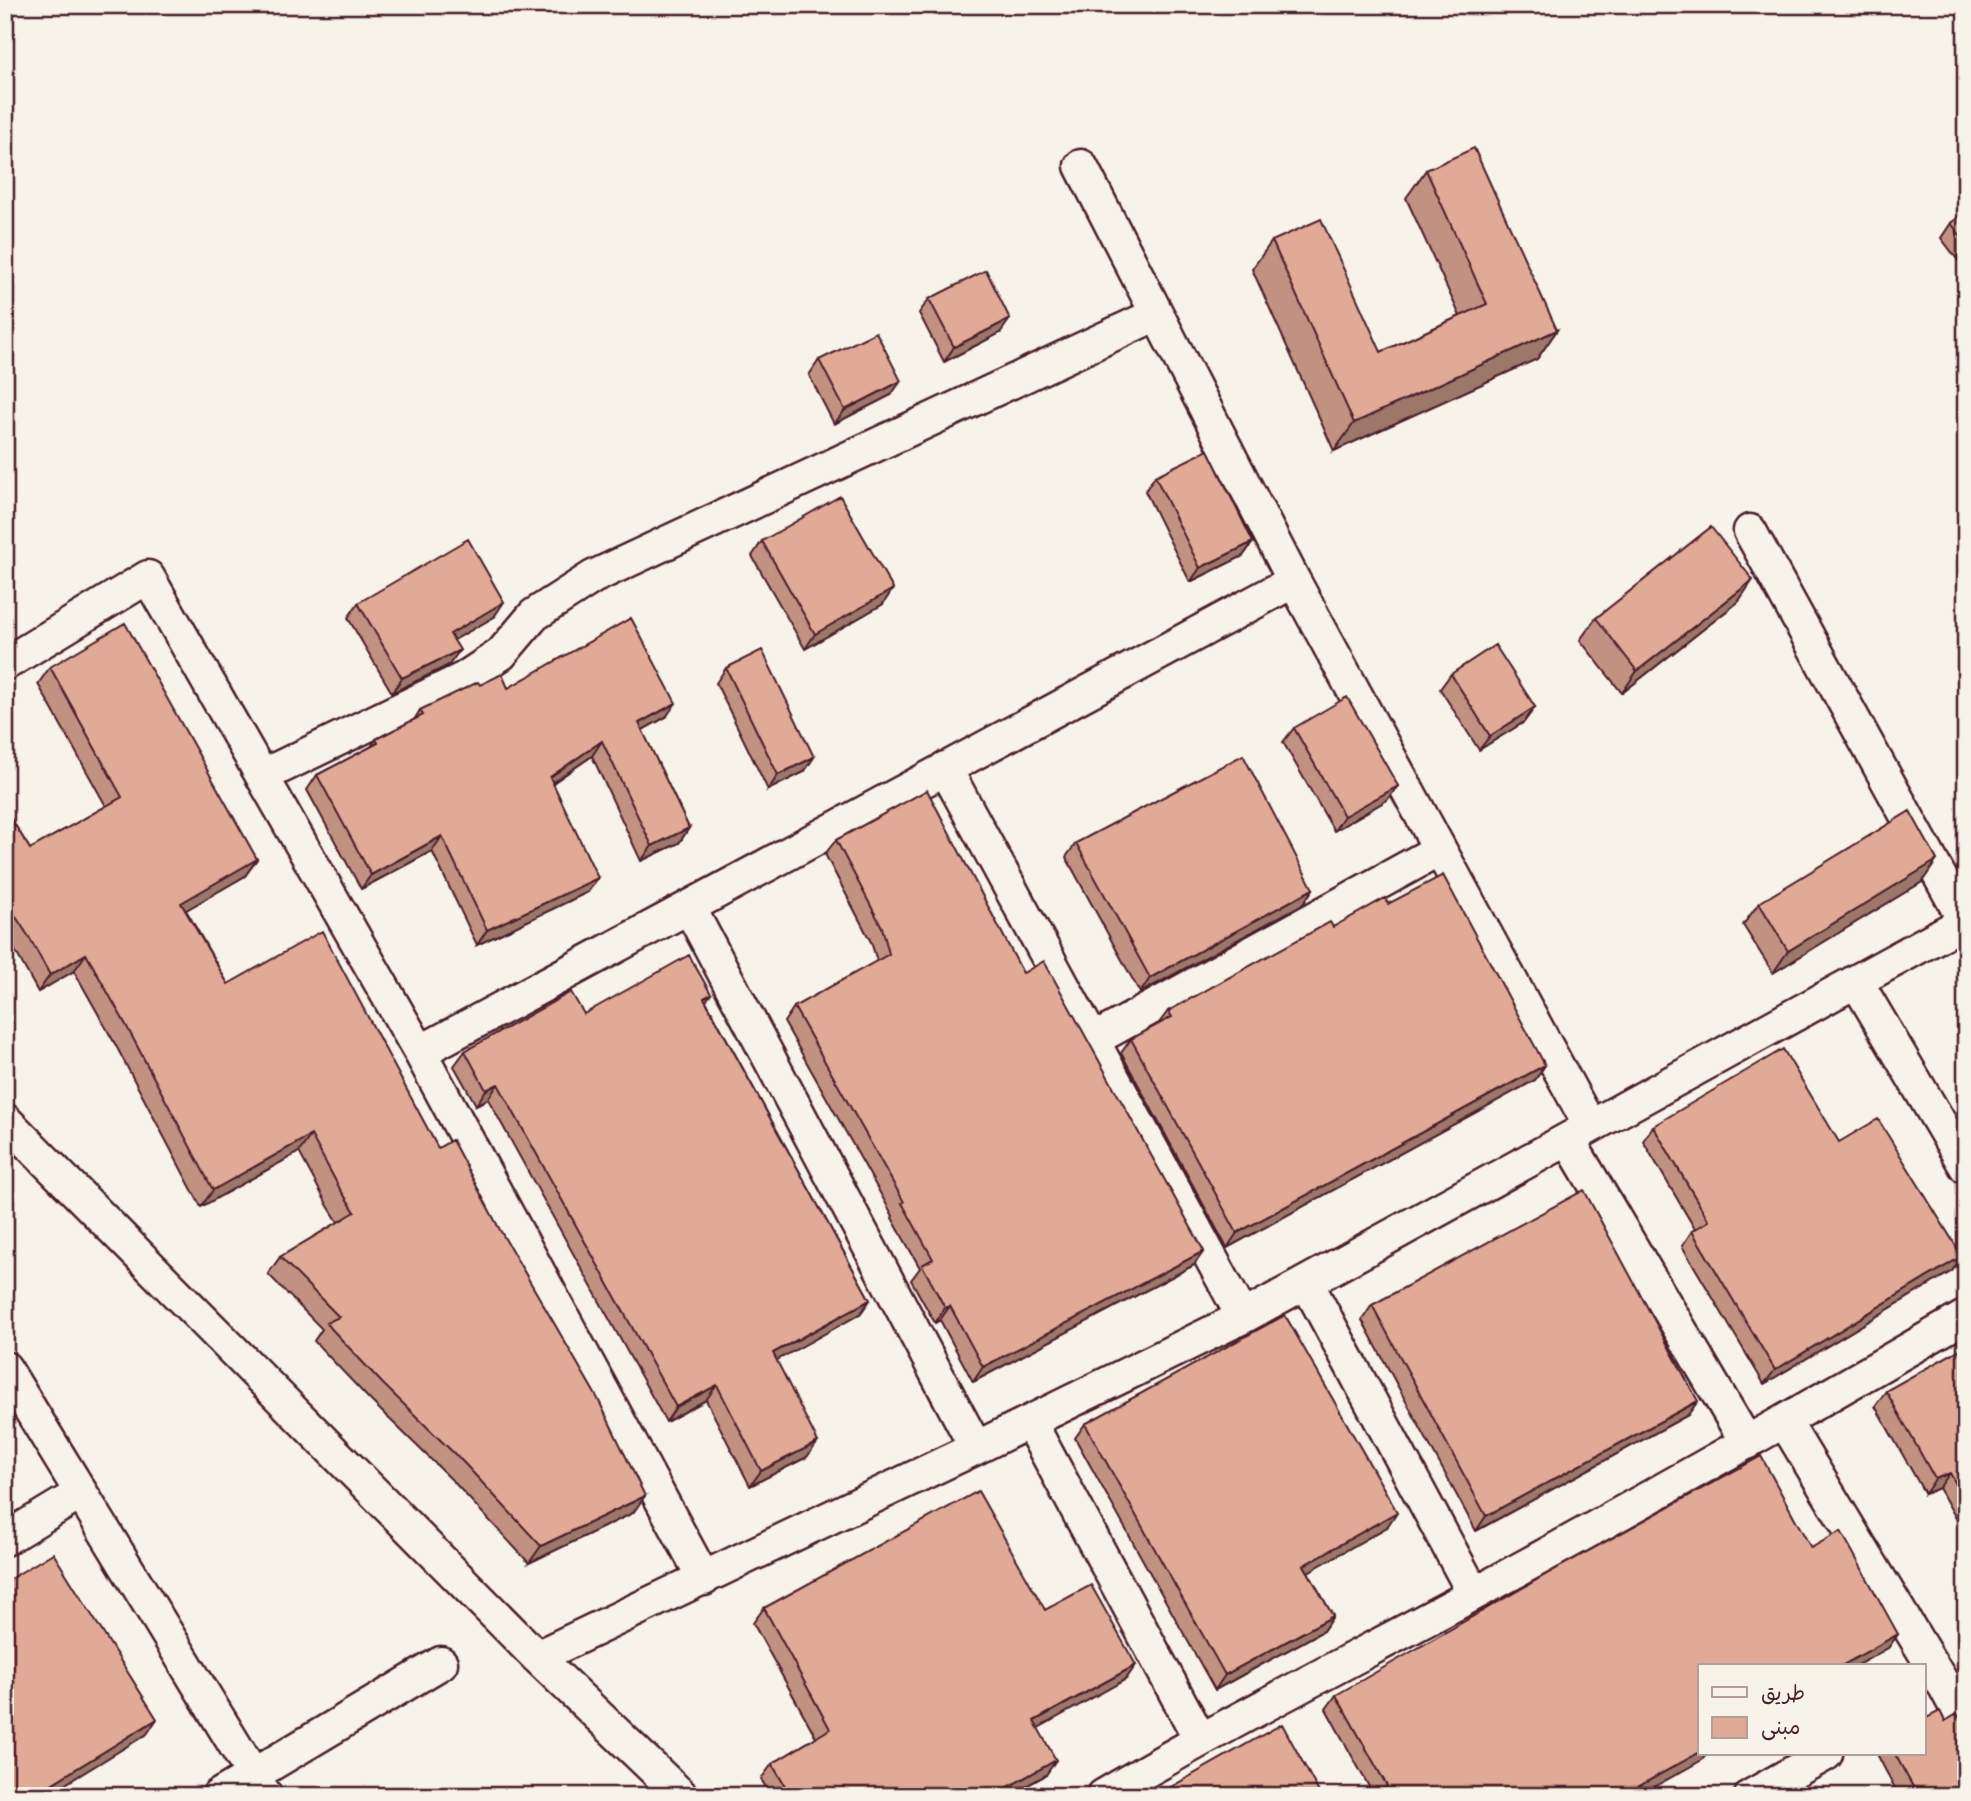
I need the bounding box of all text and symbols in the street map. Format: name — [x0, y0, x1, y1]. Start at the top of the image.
legend — [1698, 1664, 1926, 1756]
text: طريق — [1761, 1679, 1805, 1708]
text: مبنى — [1761, 1713, 1800, 1742]

